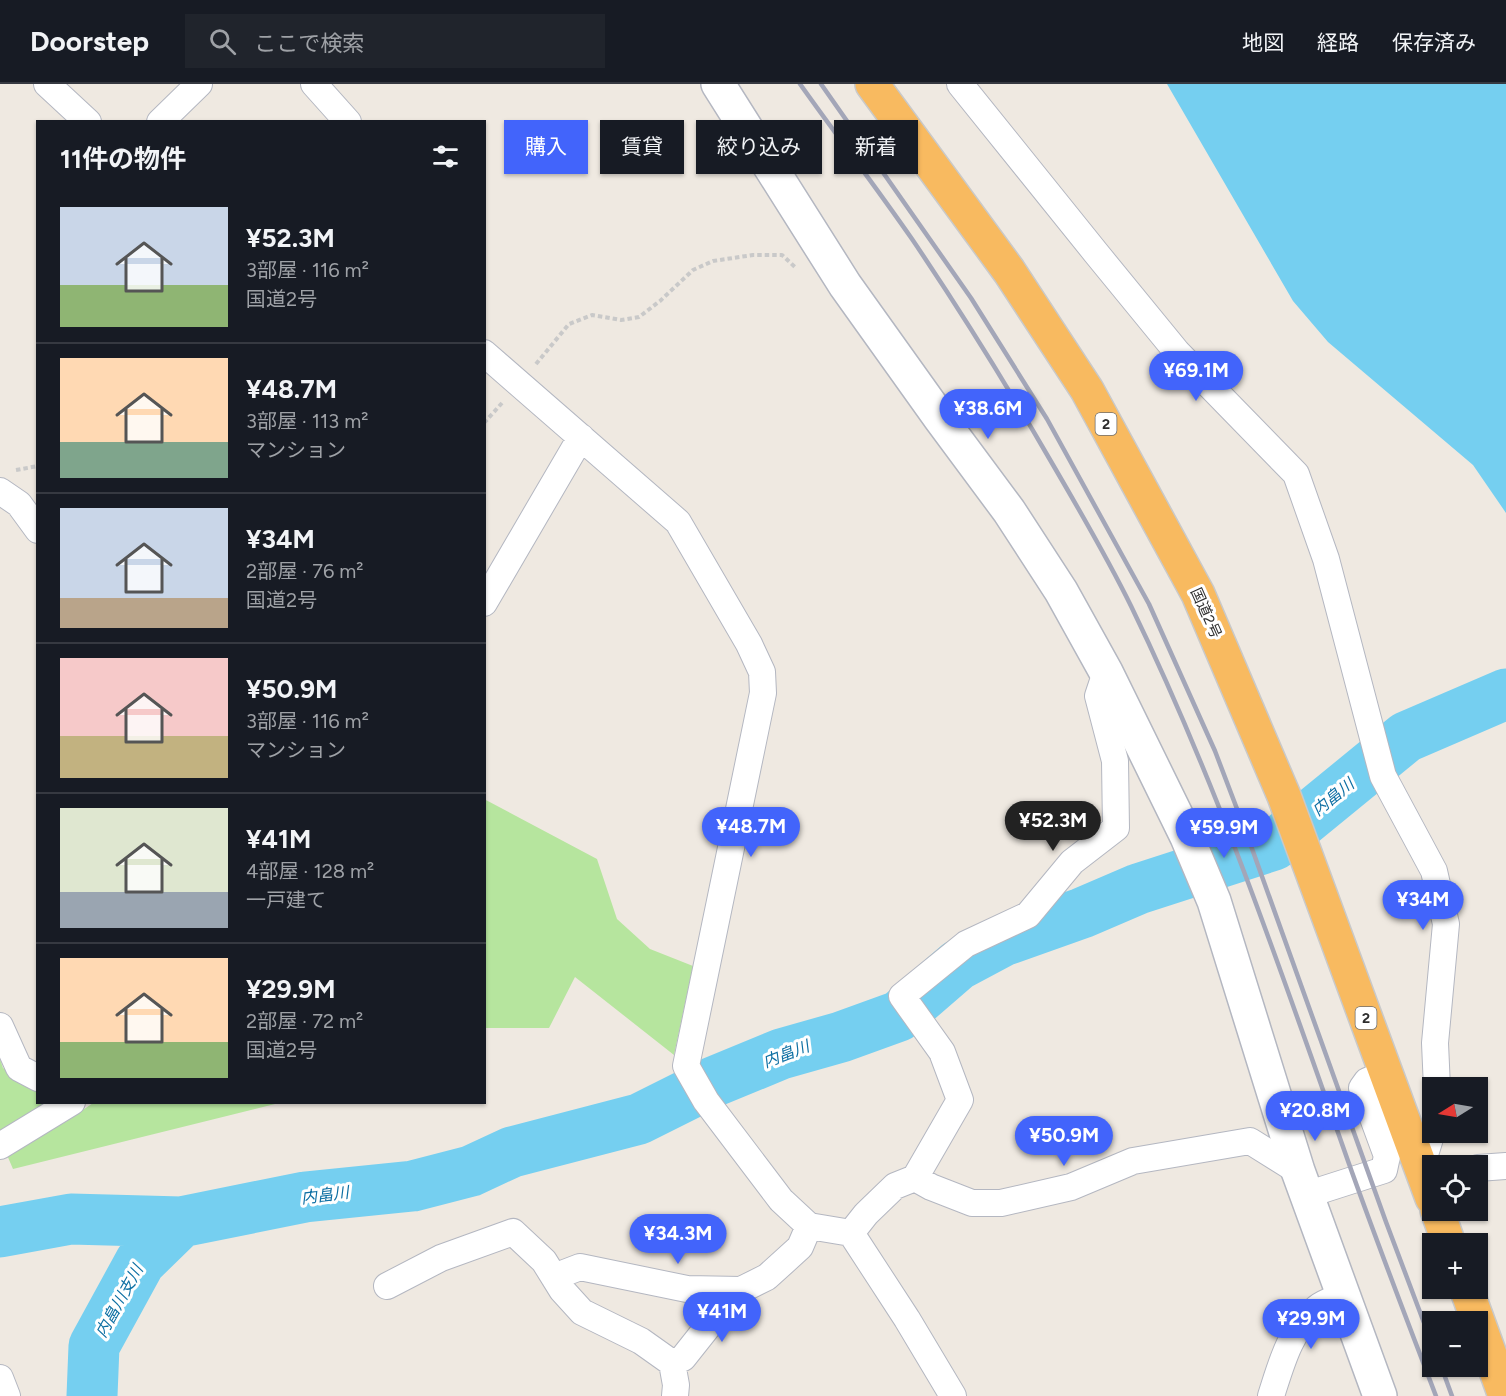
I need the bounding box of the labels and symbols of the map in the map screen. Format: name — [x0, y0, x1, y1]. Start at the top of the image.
pin: ¥69.1M — [1147, 351, 1245, 402]
pin: ¥38.6M — [939, 389, 1037, 440]
road number: 2 — [1096, 413, 1116, 435]
street label: 国道2号 — [1187, 585, 1225, 641]
water label: 内畠川 — [1308, 773, 1359, 819]
pin: ¥52.3M — [1004, 801, 1102, 852]
pin: ¥48.7M — [702, 807, 800, 858]
pin: ¥59.9M — [1175, 808, 1273, 859]
pin: ¥34M — [1387, 880, 1459, 931]
road number: 2 — [1356, 1007, 1376, 1029]
water label: 内畠川 — [760, 1036, 814, 1071]
north arrow — [1422, 1077, 1488, 1143]
pin: ¥20.8M — [1266, 1091, 1364, 1142]
pin: ¥50.9M — [1015, 1116, 1113, 1167]
water label: 内畠川 — [300, 1182, 352, 1207]
pin: ¥34.3M — [629, 1214, 727, 1265]
water label: 内畠川支川 — [91, 1260, 148, 1341]
pin: ¥41M — [686, 1292, 758, 1343]
pin: ¥29.9M — [1262, 1299, 1360, 1350]

